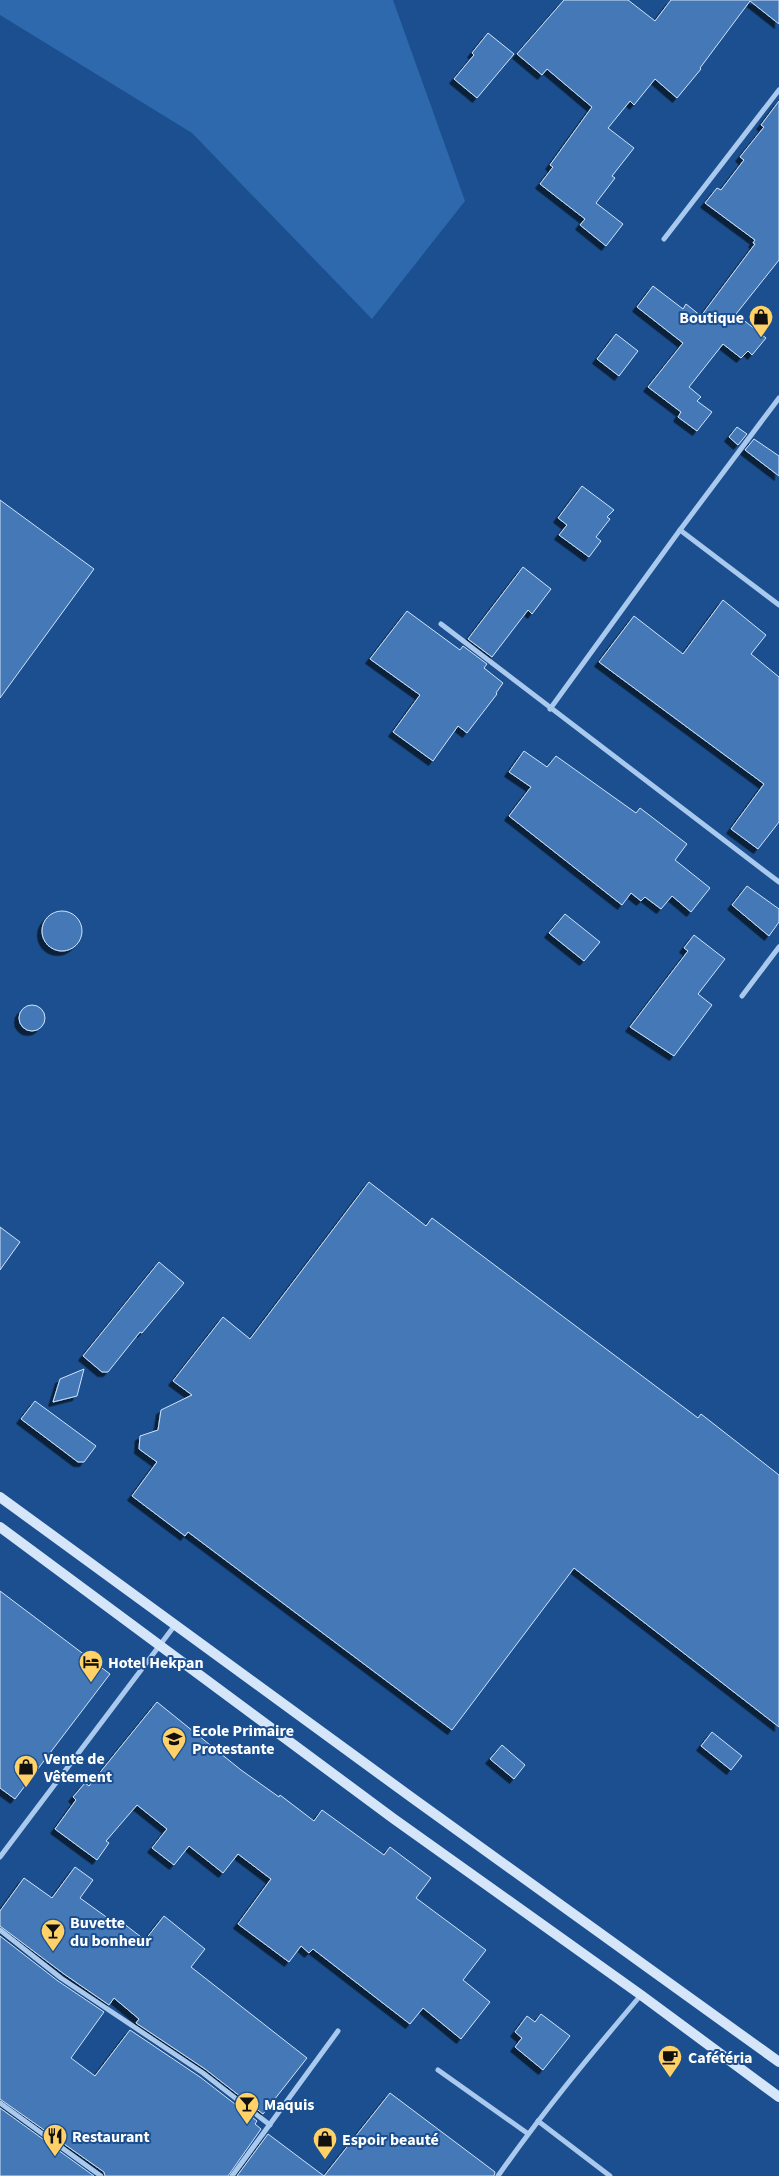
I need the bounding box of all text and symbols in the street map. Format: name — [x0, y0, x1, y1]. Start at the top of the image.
shop icon: Boutique — [748, 304, 774, 338]
place label: Boutique — [679, 307, 744, 329]
hotel icon: Hotel Hekpan — [78, 1649, 104, 1683]
place label: Hotel Hekpan — [108, 1652, 204, 1674]
place label: Ecole Primaire Protestante — [192, 1720, 294, 1760]
school or university icon: Ecole Primaire Protestante — [161, 1726, 187, 1760]
place label: Vente de Vêtement — [43, 1748, 112, 1788]
shop icon: Vente de Vêtement — [13, 1754, 39, 1788]
place label: Buvette du bonheur — [70, 1912, 152, 1952]
bar icon: Buvette du bonheur — [40, 1918, 66, 1952]
cafe icon: Cafétéria — [657, 2044, 683, 2078]
place label: Cafétéria — [688, 2047, 753, 2069]
bar icon: Maquis — [234, 2091, 260, 2125]
place label: Maquis — [264, 2094, 314, 2116]
restaurant icon: Restaurant — [42, 2123, 68, 2157]
place label: Restaurant — [72, 2126, 150, 2148]
shop icon: Espoir beauté — [312, 2126, 338, 2160]
place label: Espoir beauté — [342, 2129, 439, 2151]

